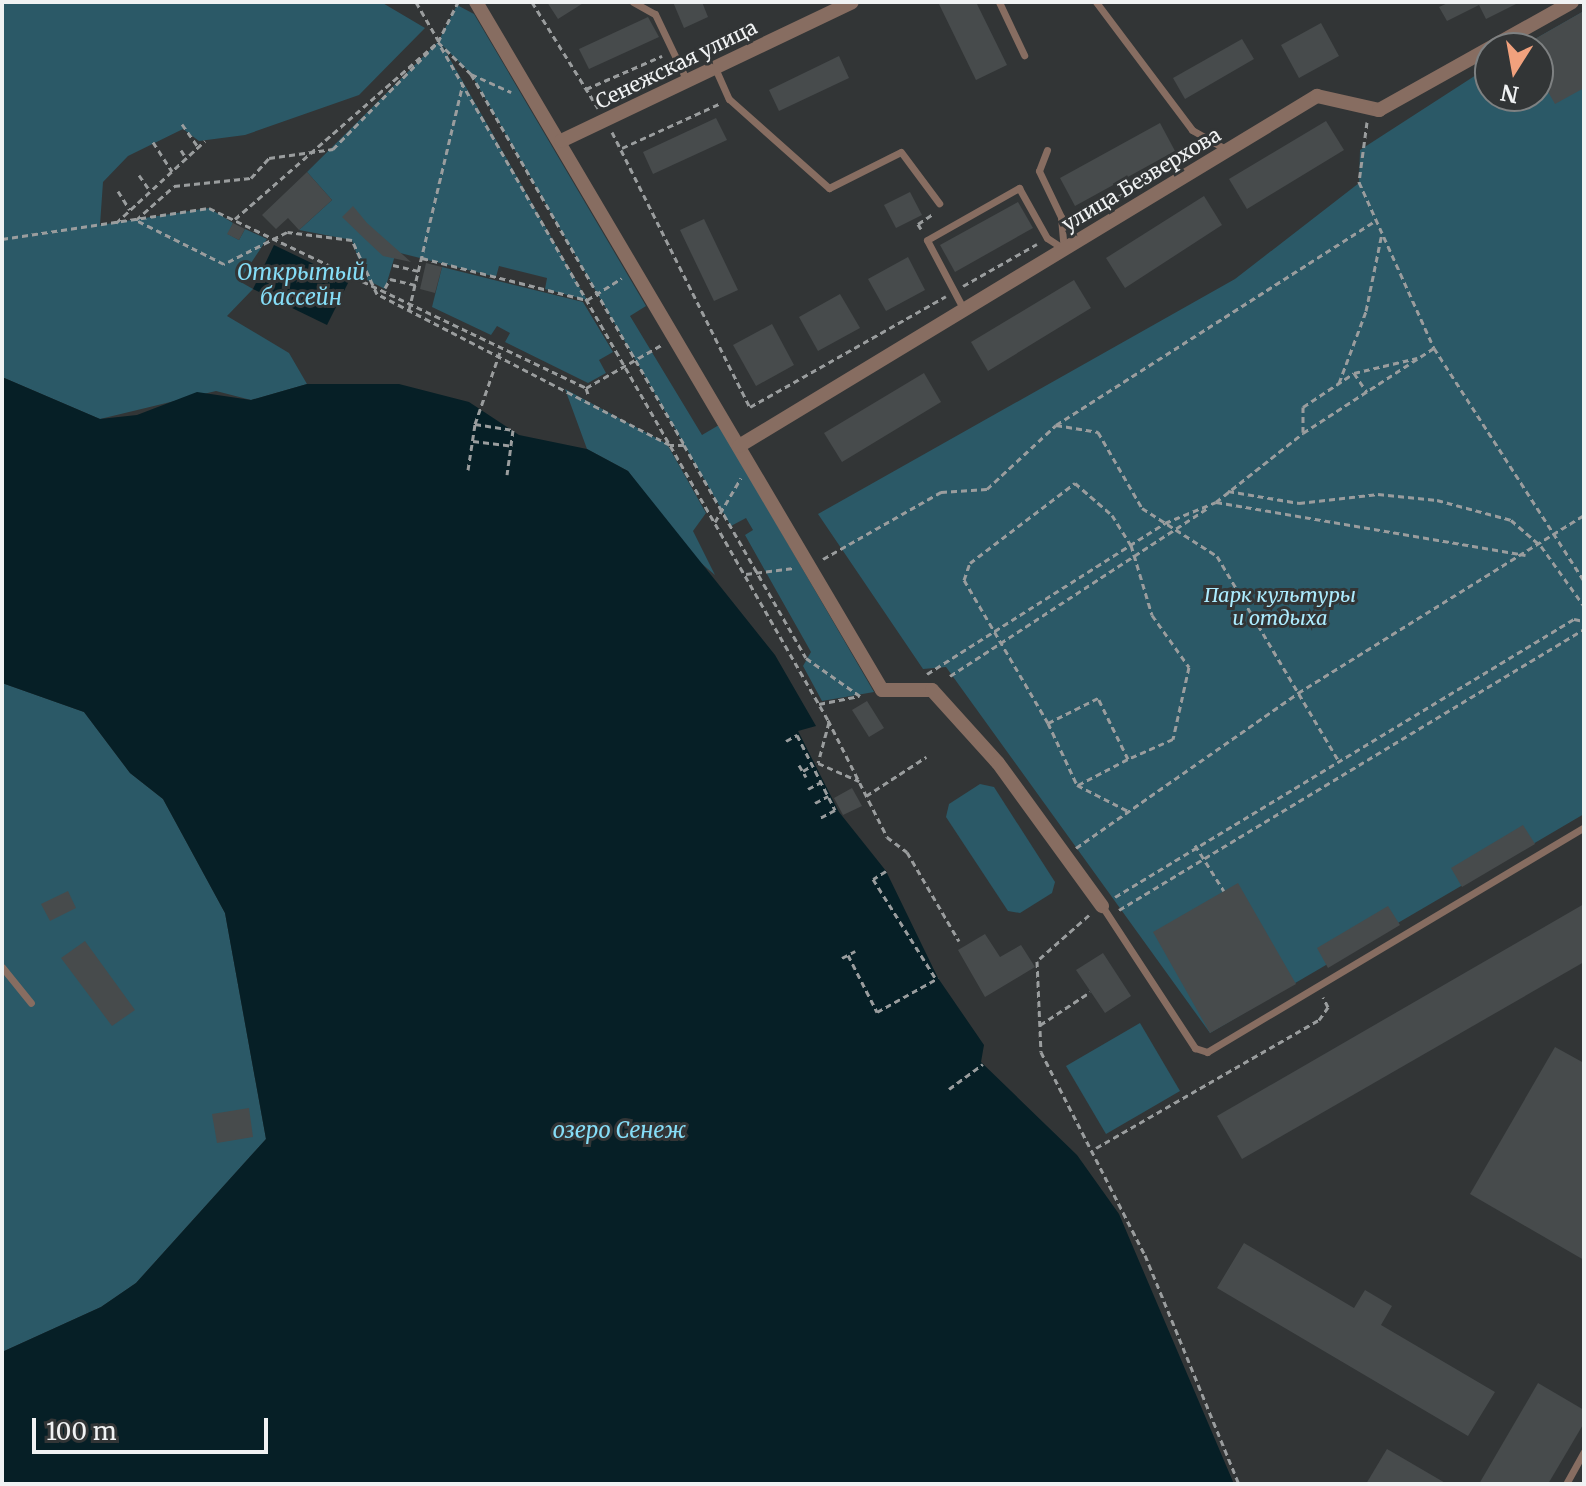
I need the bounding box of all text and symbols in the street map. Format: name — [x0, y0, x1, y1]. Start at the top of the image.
street label: Сенежская улица — [591, 15, 761, 113]
north arrow — [1474, 32, 1554, 112]
text: N — [1499, 78, 1521, 109]
street label: улица Безверхова — [1057, 122, 1225, 236]
water label: Открытый бассейн — [237, 259, 365, 310]
park label: Парк культуры и отдыха — [1204, 583, 1356, 630]
water label: озеро Сенеж — [552, 1118, 686, 1144]
scale bar — [36, 1402, 272, 1452]
text: 100 m — [46, 1416, 116, 1447]

